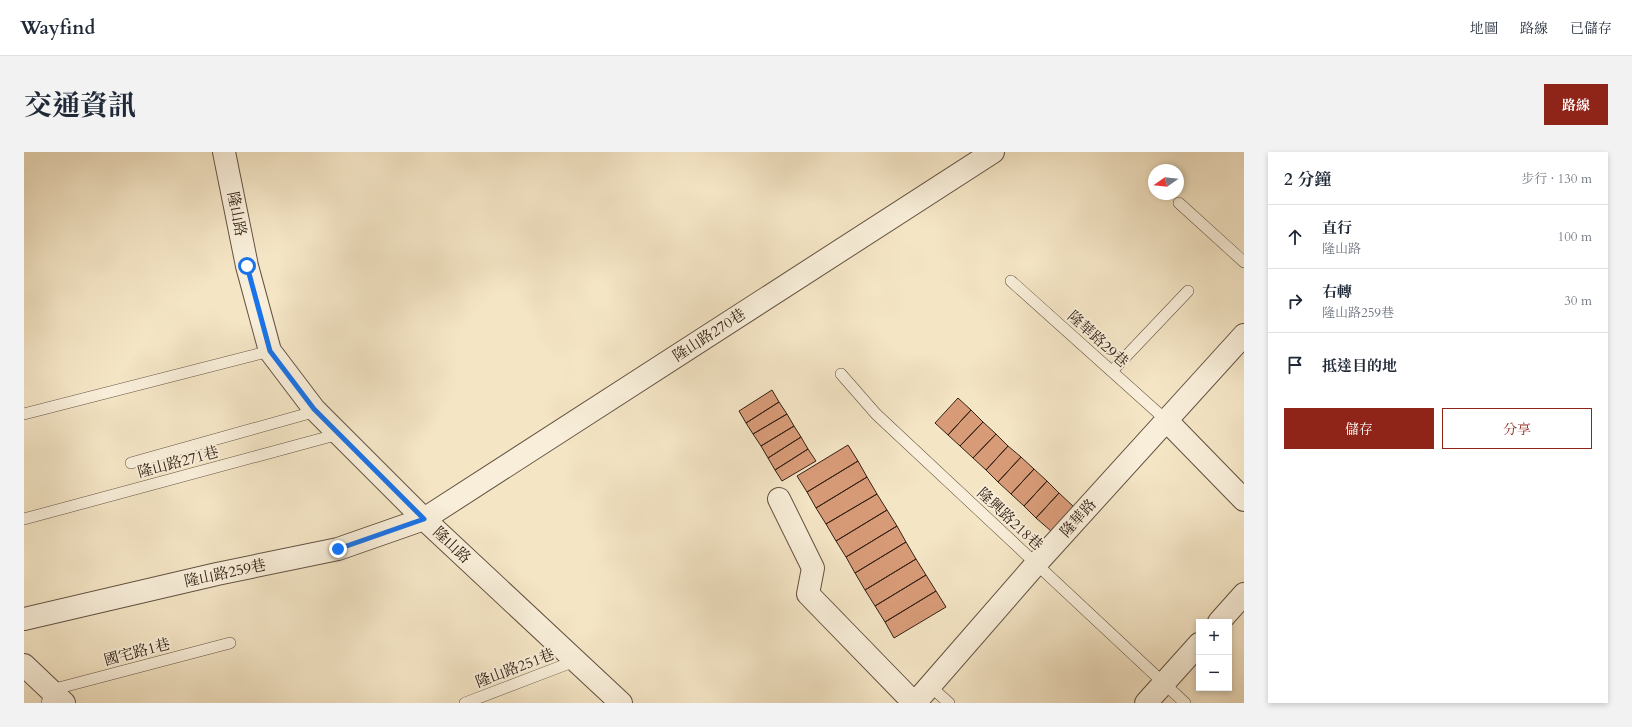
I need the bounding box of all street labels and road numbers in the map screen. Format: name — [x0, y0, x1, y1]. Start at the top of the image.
street label: 隆山路 — [223, 190, 251, 238]
street label: 隆山路270巷 — [669, 304, 749, 366]
street label: 隆華路29巷 — [1063, 306, 1133, 372]
street label: 隆山路271巷 — [135, 442, 221, 482]
street label: 隆興路218巷 — [973, 483, 1047, 555]
street label: 隆華路 — [1056, 495, 1100, 541]
street label: 隆山路 — [429, 522, 475, 568]
street label: 隆山路259巷 — [182, 555, 268, 591]
street label: 國宅路1巷 — [102, 634, 172, 670]
street label: 隆山路251巷 — [473, 644, 557, 692]

